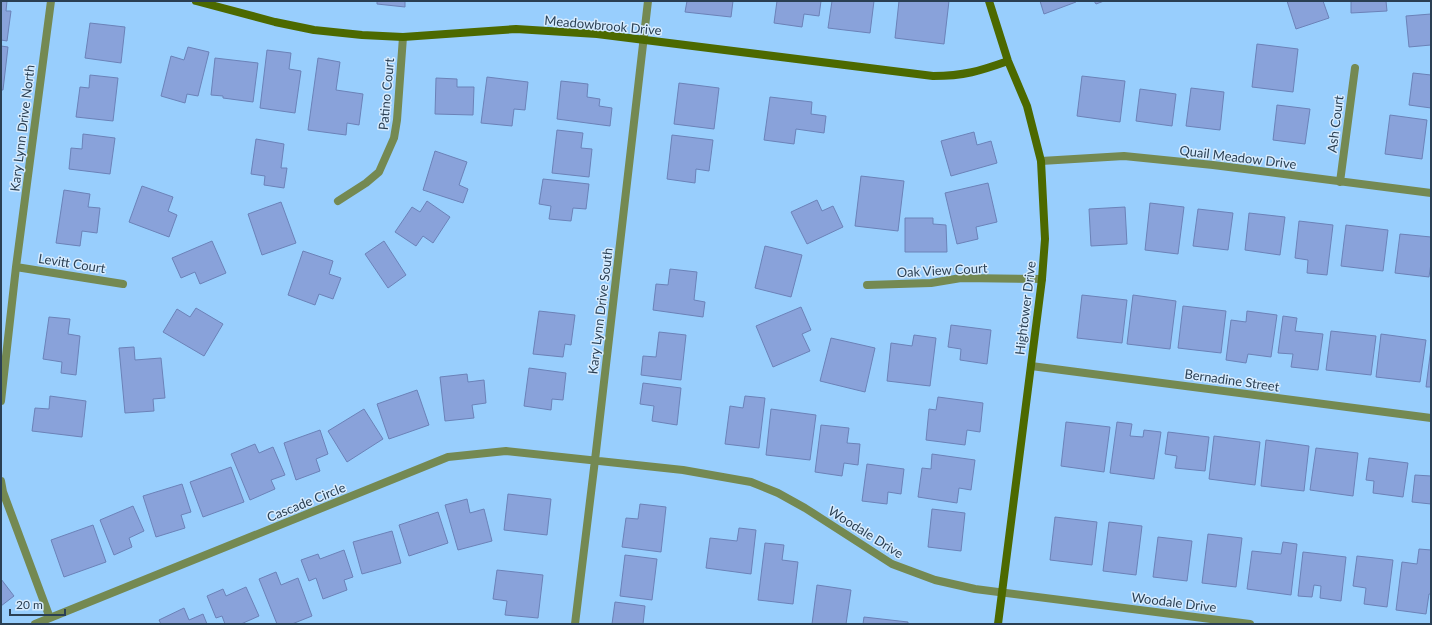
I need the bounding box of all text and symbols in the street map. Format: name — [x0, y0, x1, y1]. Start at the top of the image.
street label: Meadowbrook Drive — [544, 12, 662, 38]
street label: Patino Court — [375, 57, 397, 131]
street label: Kary Lynn Drive North — [6, 64, 38, 192]
street label: Ash Court — [1324, 94, 1346, 154]
street label: Quail Meadow Drive — [1179, 142, 1297, 172]
street label: Kary Lynn Drive South — [584, 247, 616, 375]
street label: Levitt Court — [37, 250, 107, 276]
street label: Oak View Court — [896, 260, 988, 280]
street label: Hightower Drive — [1011, 260, 1039, 356]
street label: Bernadine Street — [1184, 365, 1281, 395]
street label: Cascade Circle — [264, 479, 348, 525]
street label: Woodale Drive — [826, 503, 907, 561]
street label: Woodale Drive — [1131, 589, 1218, 615]
scale bar — [10, 591, 65, 617]
text: 20 m — [16, 597, 43, 612]

